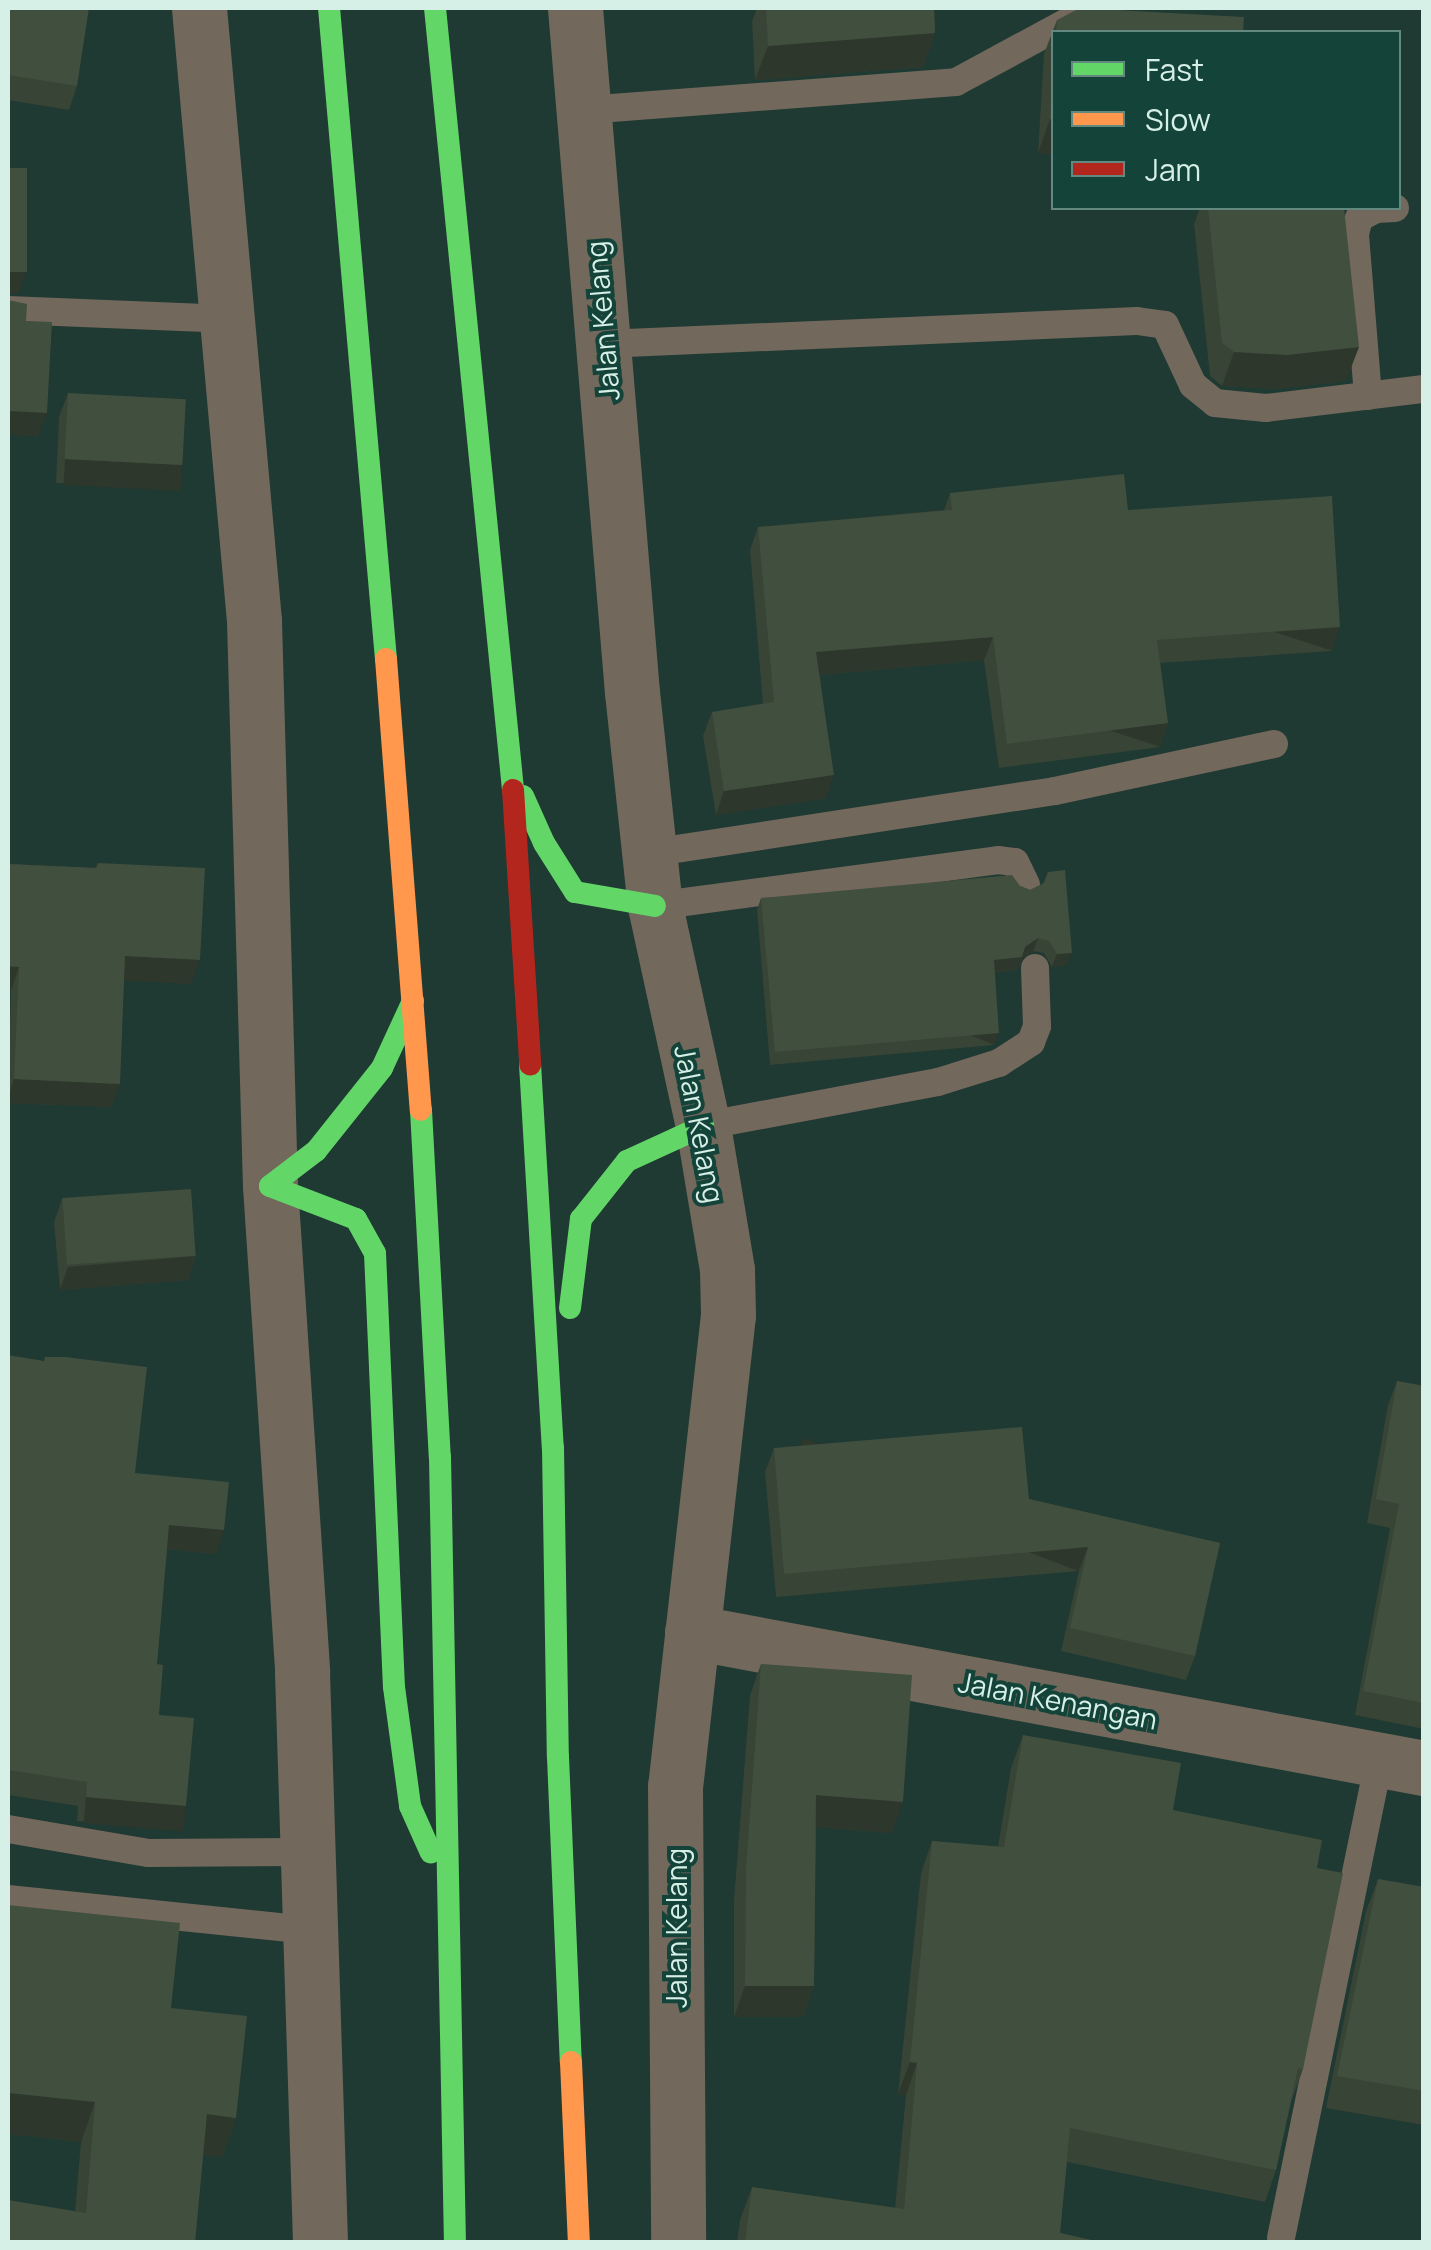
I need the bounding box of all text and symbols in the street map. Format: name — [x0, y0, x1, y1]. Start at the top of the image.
legend — [1051, 30, 1401, 210]
text: Fast — [1145, 49, 1204, 90]
text: Slow — [1145, 99, 1211, 140]
text: Jam — [1145, 149, 1201, 190]
street label: Jalan Kelang — [578, 240, 626, 402]
street label: Jalan Kelang — [668, 1042, 732, 1206]
street label: Jalan Kenangan — [956, 1664, 1160, 1736]
street label: Jalan Kelang — [659, 1848, 693, 2008]

